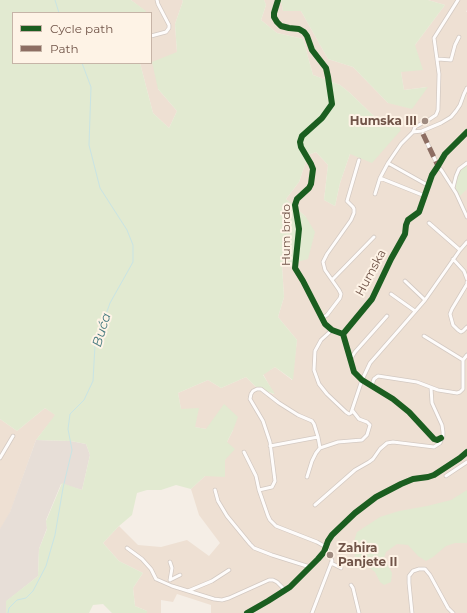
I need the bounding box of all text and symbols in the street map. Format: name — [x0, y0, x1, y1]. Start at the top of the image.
legend — [12, 12, 152, 64]
text: Cycle path — [50, 21, 113, 36]
text: Path — [50, 41, 79, 56]
place label: Humska III — [350, 114, 417, 128]
marker: Humska III — [420, 116, 430, 126]
street label: Hum brdo — [279, 204, 293, 266]
street label: Humska — [353, 247, 389, 299]
water label: Buća — [89, 311, 115, 349]
place label: Zahira Panjete II — [338, 541, 397, 569]
marker: Zahira Panjete II — [325, 550, 335, 560]

